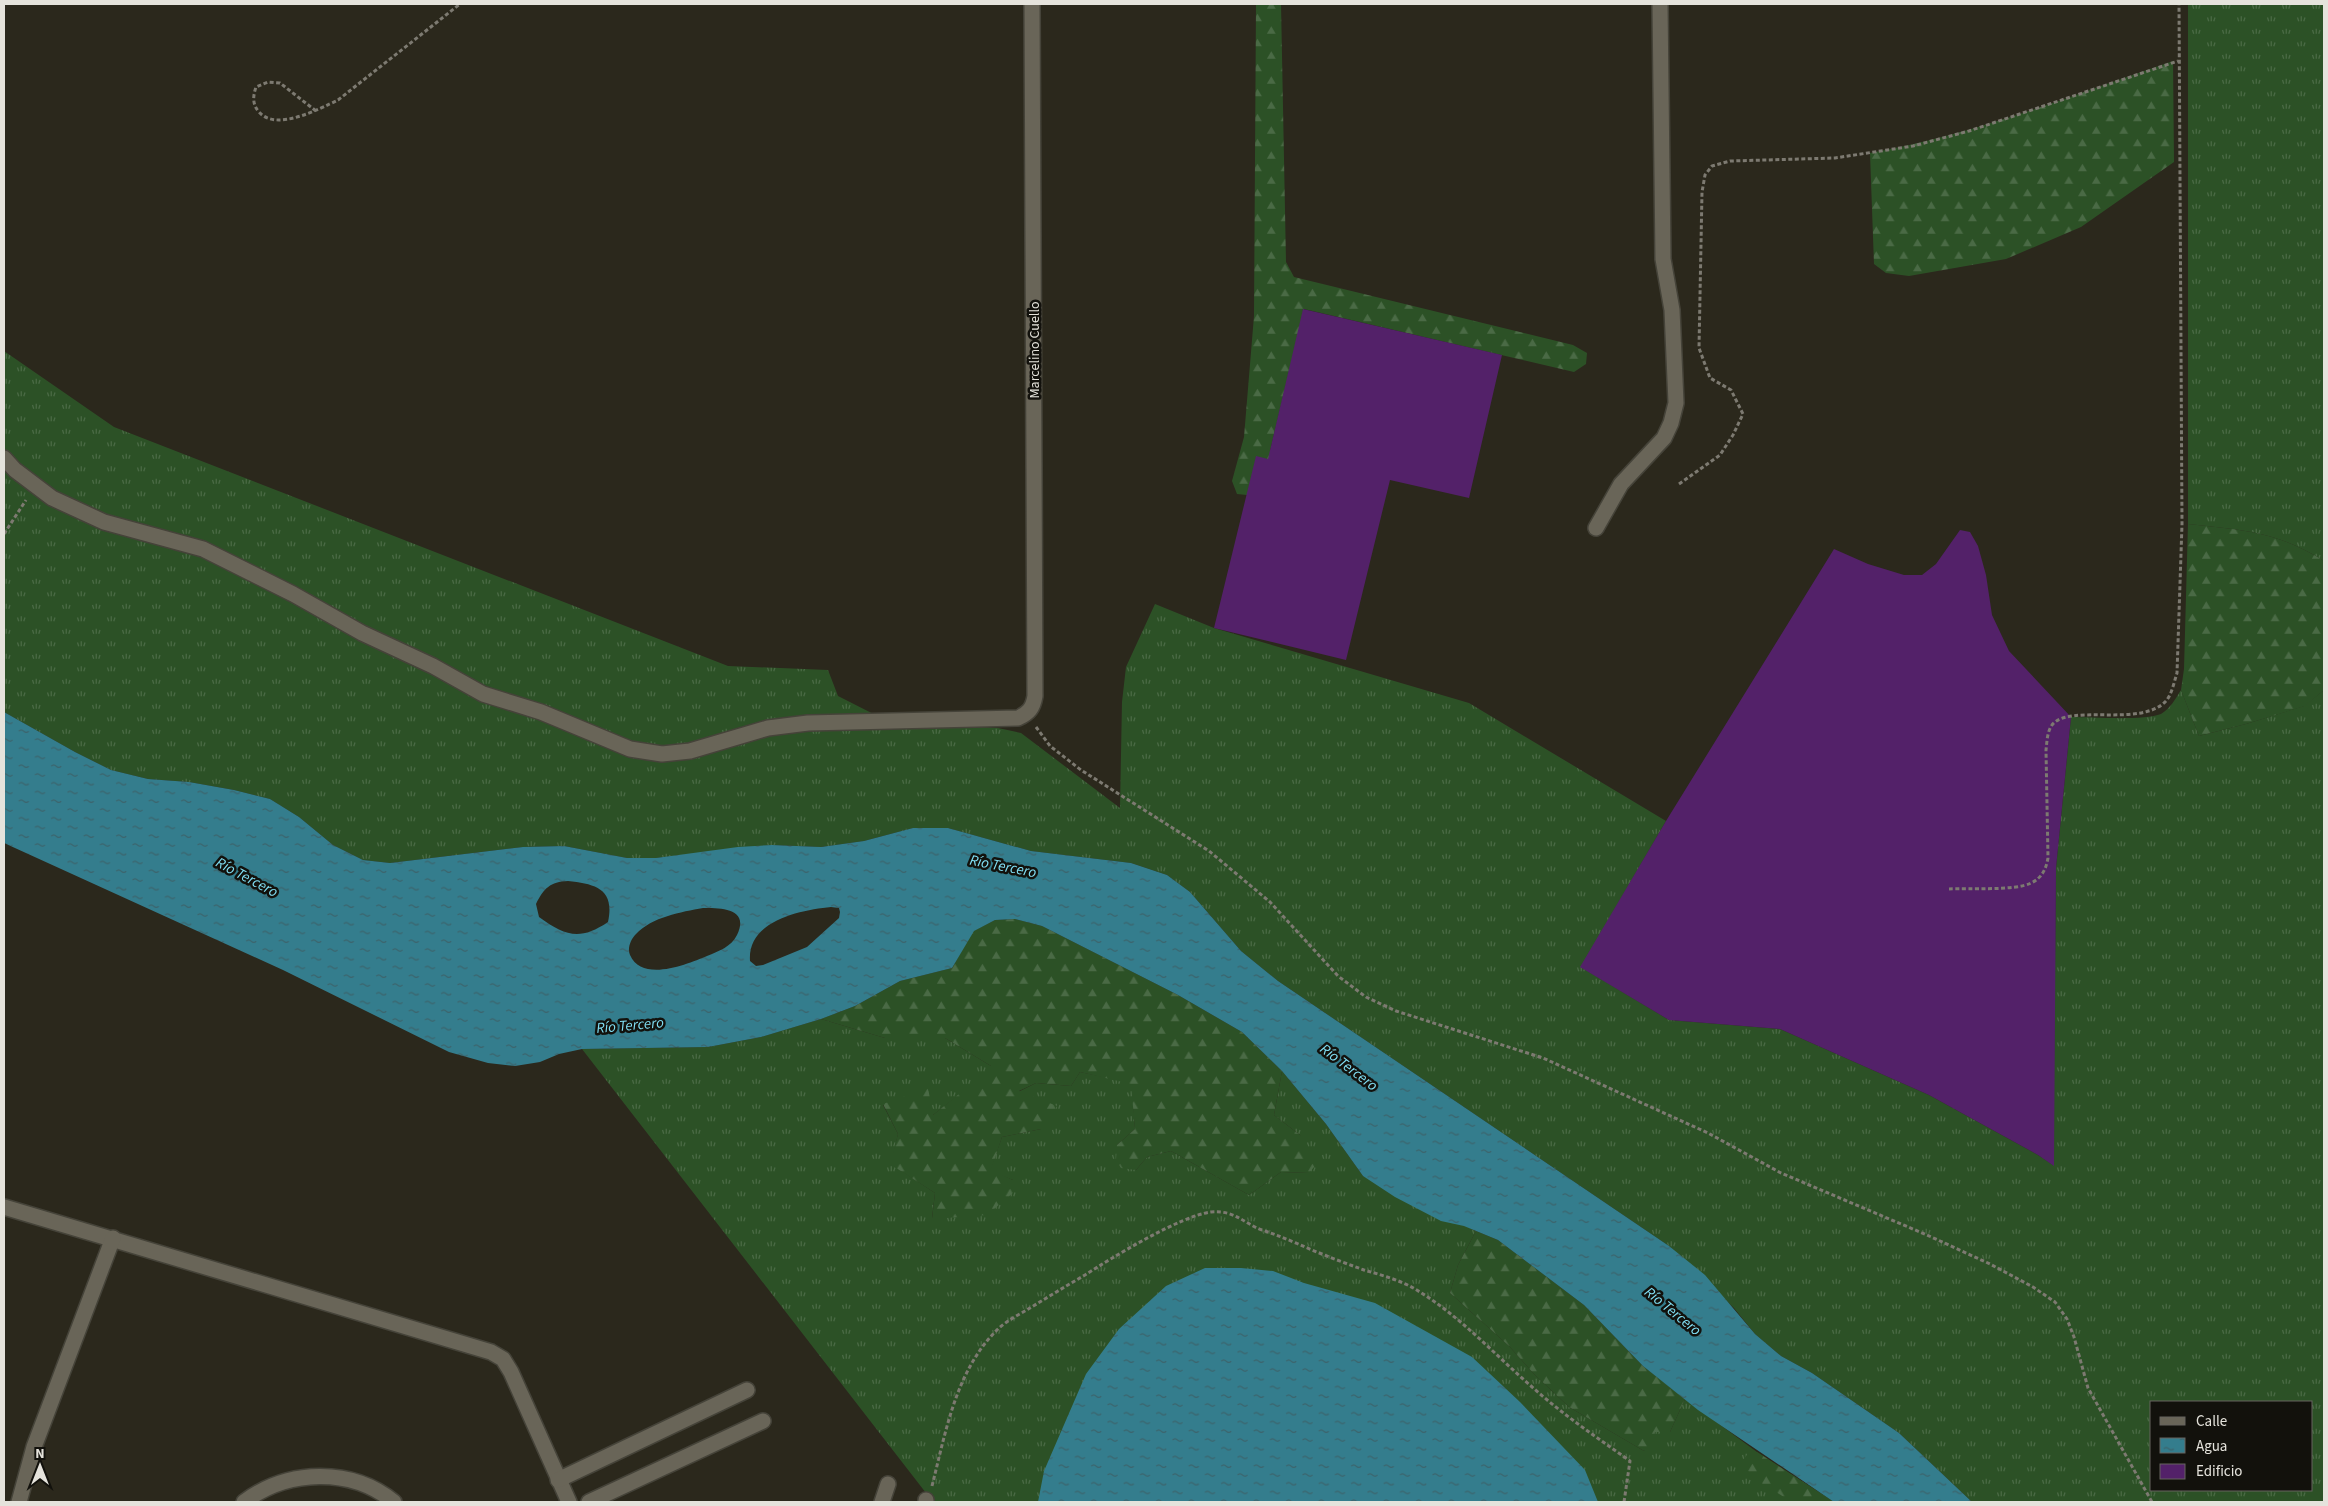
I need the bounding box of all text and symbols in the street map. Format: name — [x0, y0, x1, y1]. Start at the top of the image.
street label: Marcelino Cuello — [1025, 301, 1045, 399]
water label: Río Tercero — [968, 850, 1038, 883]
water label: Río Tercero — [212, 852, 282, 903]
water label: Río Tercero — [595, 1012, 665, 1039]
water label: Río Tercero — [1315, 1039, 1382, 1096]
water label: Río Tercero — [1640, 1282, 1706, 1341]
legend — [2150, 1401, 2313, 1491]
text: Calle — [2196, 1411, 2227, 1432]
text: Agua — [2196, 1436, 2227, 1457]
north arrow — [15, 1441, 65, 1491]
text: N — [35, 1444, 45, 1464]
text: Edificio — [2196, 1461, 2243, 1482]

